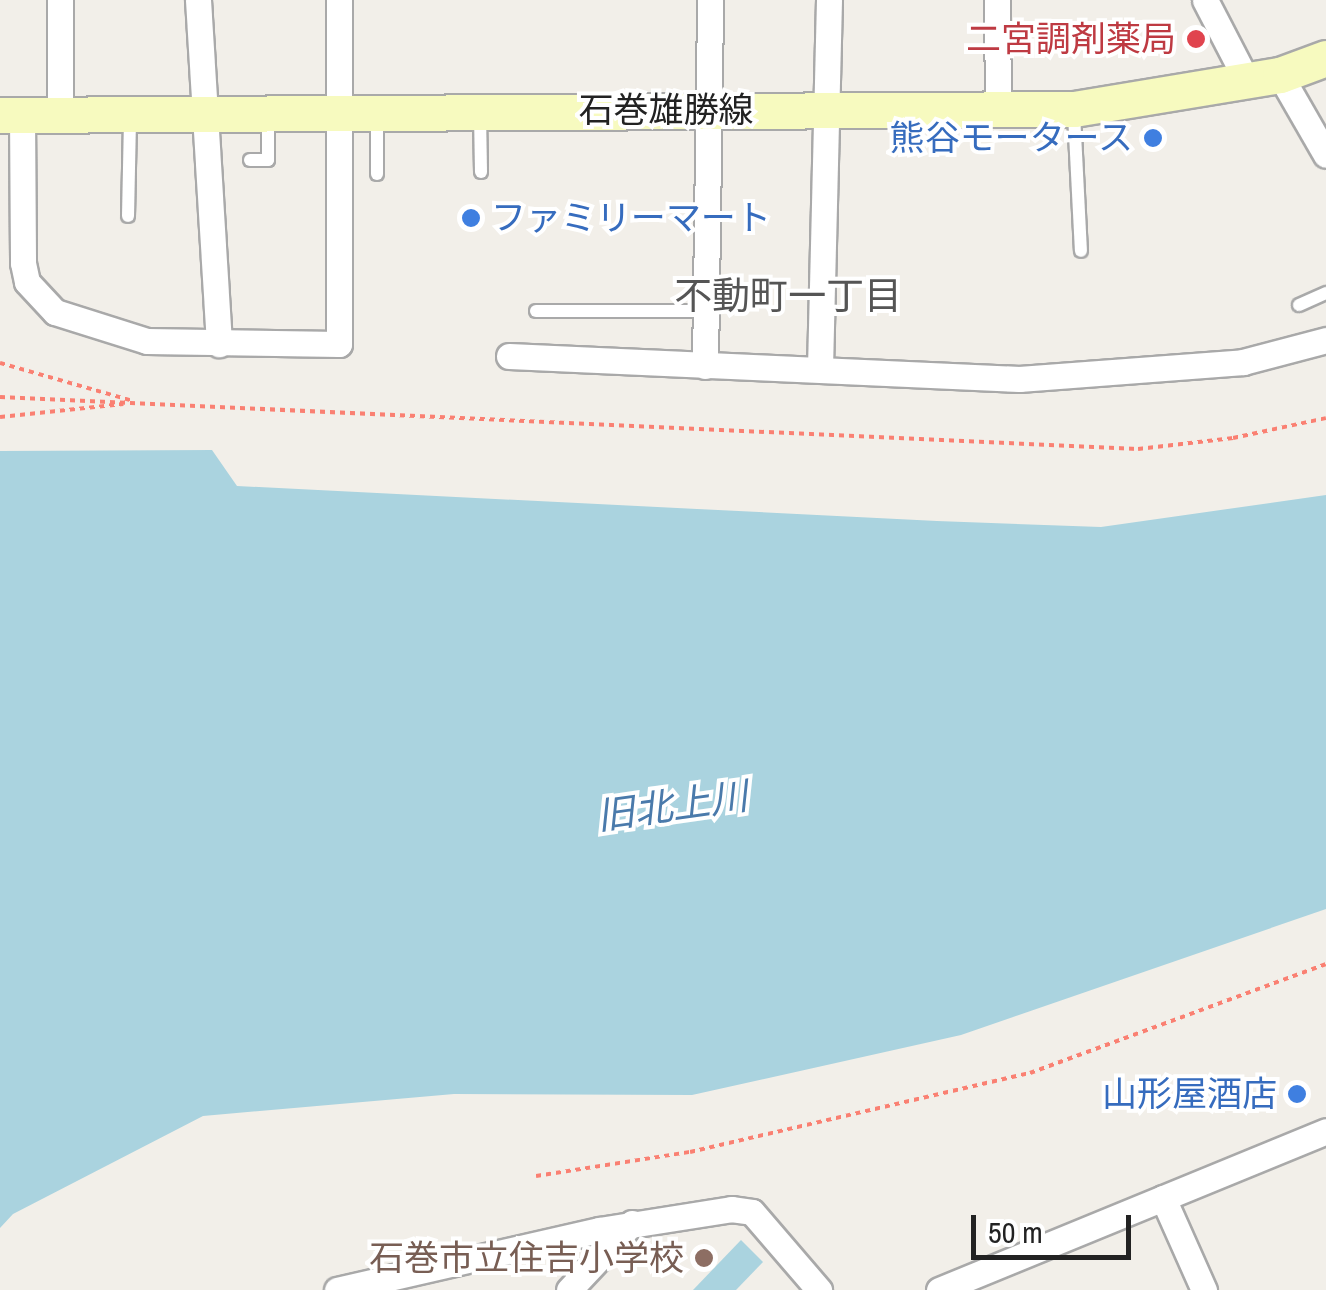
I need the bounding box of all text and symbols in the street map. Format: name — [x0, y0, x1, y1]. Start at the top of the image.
place label: 二宮調剤薬局 — [966, 18, 1176, 60]
marker: 二宮調剤薬局 — [1185, 28, 1207, 50]
street label: 石巻雄勝線 — [579, 89, 753, 131]
place label: 熊谷モータース — [888, 117, 1133, 159]
marker: 熊谷モータース — [1142, 127, 1164, 149]
place label: ファミリーマート — [491, 197, 771, 239]
marker: ファミリーマート — [460, 207, 482, 229]
district label: 不動町一丁目 — [674, 273, 902, 319]
water label: 旧北上川 — [594, 773, 750, 839]
place label: 山形屋酒店 — [1102, 1073, 1277, 1115]
marker: 山形屋酒店 — [1286, 1083, 1308, 1105]
scale bar — [976, 1195, 1136, 1257]
text: 50 m — [988, 1212, 1043, 1252]
place label: 石巻市立住吉小学校 — [369, 1237, 684, 1279]
marker: 石巻市立住吉小学校 — [693, 1247, 715, 1269]

